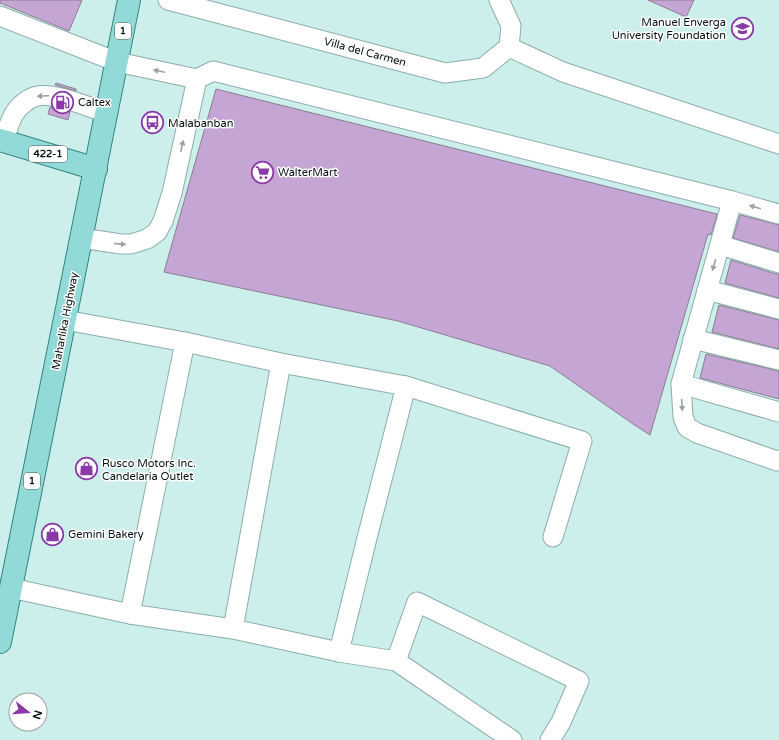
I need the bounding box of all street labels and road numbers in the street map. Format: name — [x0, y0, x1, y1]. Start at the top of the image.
road number: 1 — [115, 23, 131, 39]
street label: Villa del Carmen — [322, 35, 408, 69]
road number: 422-1 — [29, 146, 67, 162]
street label: Maharlika Highway — [49, 271, 81, 371]
road number: 1 — [24, 473, 40, 489]

